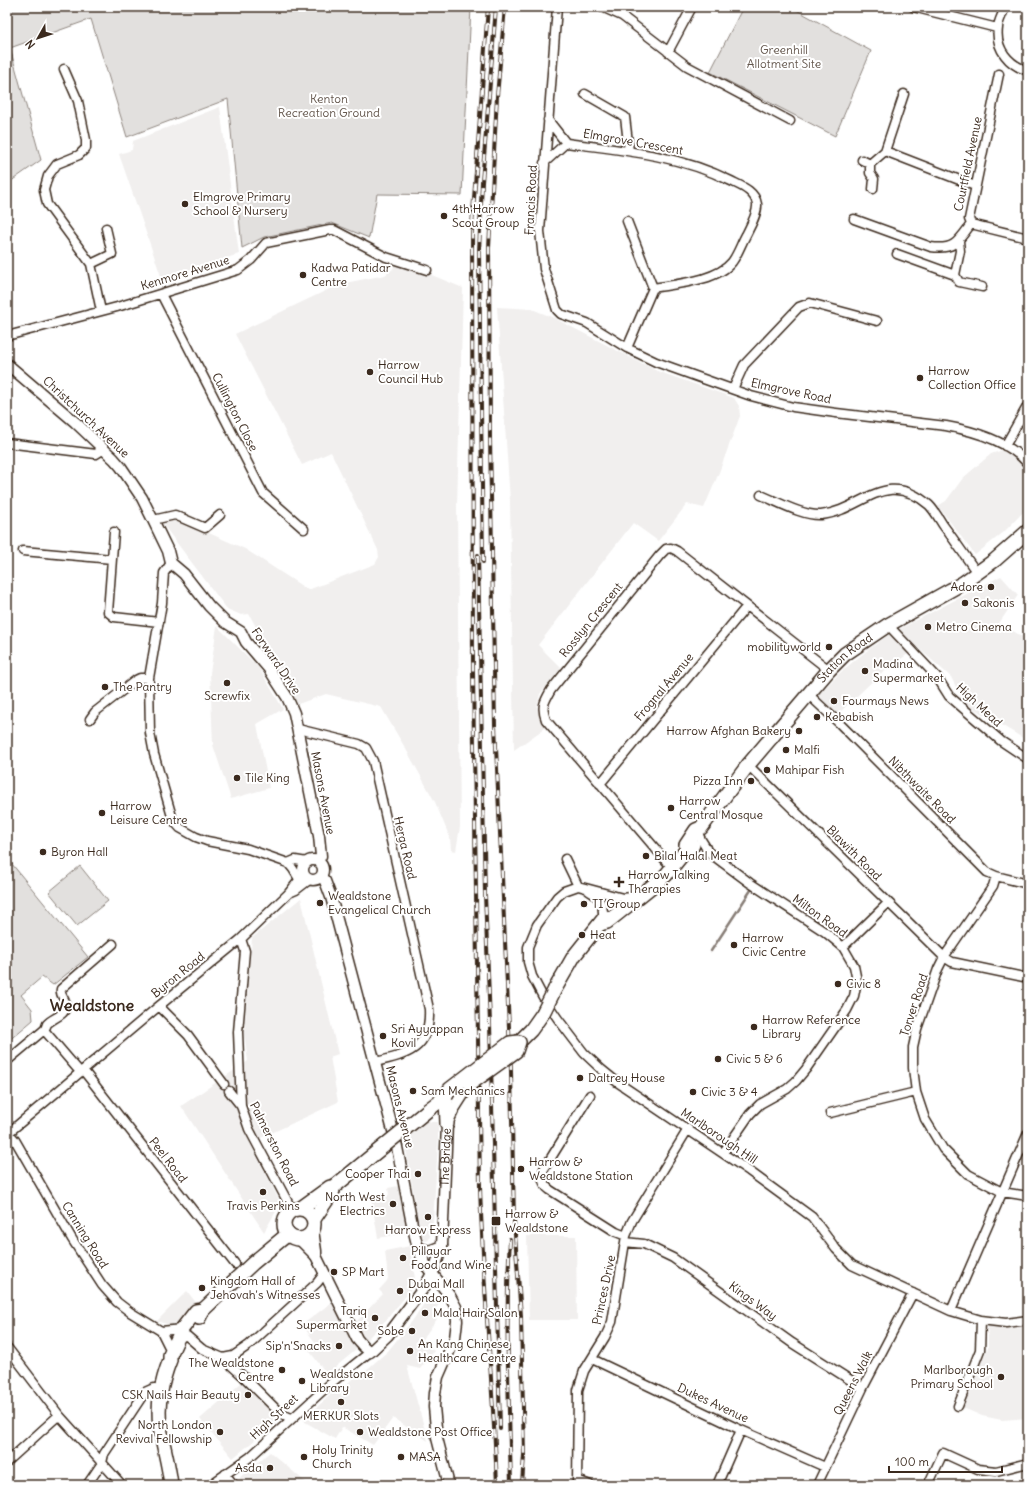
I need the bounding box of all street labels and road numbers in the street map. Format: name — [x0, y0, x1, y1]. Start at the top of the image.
street label: Courtfield Avenue — [950, 115, 985, 213]
street label: Elmgrove Crescent — [582, 125, 684, 158]
street label: Francis Road — [521, 165, 540, 235]
street label: Kenmore Avenue — [139, 252, 231, 293]
street label: Cullington Close — [209, 370, 262, 454]
street label: Christchurch Avenue — [40, 373, 133, 461]
street label: Elmgrove Road — [750, 375, 833, 406]
street label: Rosslyn Crescent — [556, 579, 625, 660]
street label: Forward Drive — [249, 625, 304, 697]
street label: Station Road — [814, 630, 875, 686]
street label: Frognal Avenue — [631, 650, 696, 724]
street label: High Mead — [953, 679, 1006, 730]
street label: Masons Avenue — [308, 750, 339, 836]
street label: Nibthwaite Road — [886, 753, 959, 826]
street label: Herga Road — [391, 815, 420, 881]
street label: Blawith Road — [824, 822, 885, 883]
street label: Milton Road — [790, 891, 851, 940]
street label: Byron Road — [148, 949, 207, 1001]
street label: Torver Road — [896, 971, 931, 1038]
street label: Masons Avenue — [383, 1064, 418, 1150]
street label: Palmerston Road — [247, 1099, 302, 1188]
street label: Marlborough Hill — [678, 1104, 760, 1167]
street label: The Bridge — [436, 1128, 454, 1187]
street label: Peel Road — [146, 1134, 191, 1185]
street label: Canning Road — [59, 1199, 112, 1271]
street label: Princes Drive — [589, 1254, 618, 1326]
street label: Kings Way — [726, 1278, 780, 1323]
street label: Queens Walk — [830, 1348, 875, 1418]
street label: Dukes Avenue — [675, 1380, 751, 1426]
street label: High Street — [247, 1391, 301, 1443]

